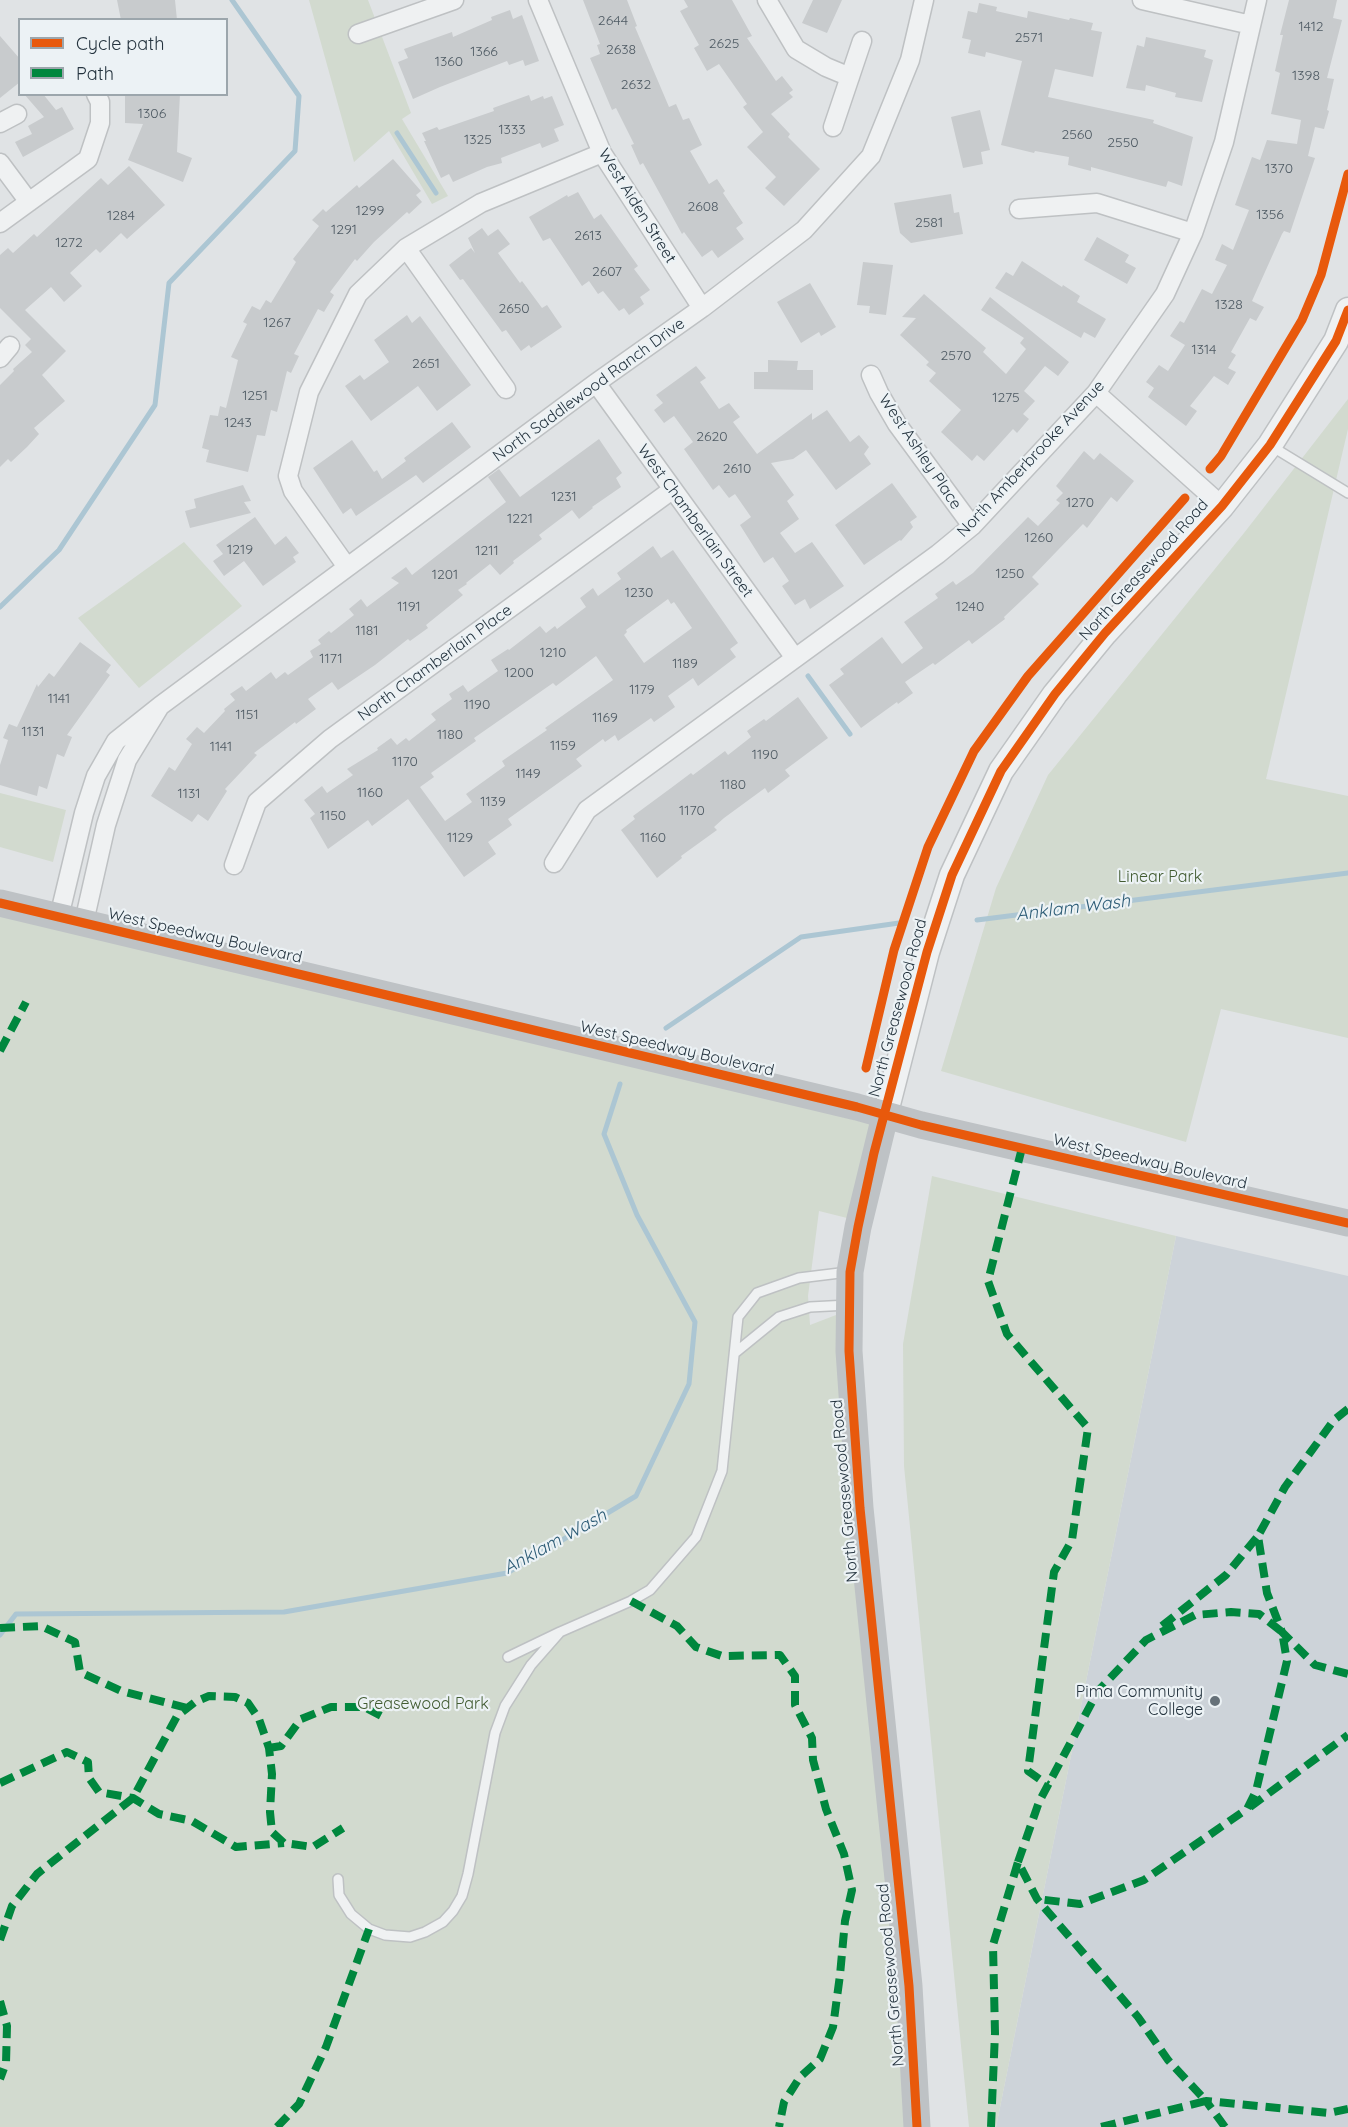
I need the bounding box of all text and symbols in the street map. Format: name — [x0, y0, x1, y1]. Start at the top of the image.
house number: 2644 — [598, 13, 628, 29]
legend — [18, 18, 228, 96]
house number: 1412 — [1298, 19, 1324, 35]
house number: 2571 — [1015, 30, 1043, 46]
text: Cycle path — [76, 32, 164, 55]
house number: 2625 — [709, 36, 739, 52]
house number: 2638 — [606, 42, 636, 58]
house number: 1366 — [470, 44, 498, 60]
house number: 1360 — [435, 54, 463, 70]
text: Path — [76, 62, 114, 85]
house number: 1398 — [1292, 68, 1320, 84]
house number: 2632 — [621, 77, 651, 93]
house number: 1306 — [138, 106, 166, 122]
house number: 1333 — [498, 122, 526, 138]
house number: 2560 — [1061, 127, 1093, 143]
house number: 1325 — [464, 132, 492, 148]
house number: 2550 — [1107, 135, 1139, 151]
street label: West Aiden Street — [594, 145, 680, 267]
house number: 1370 — [1265, 161, 1293, 177]
house number: 2608 — [687, 199, 719, 215]
house number: 1299 — [356, 203, 384, 219]
house number: 1356 — [1256, 207, 1284, 223]
house number: 1284 — [107, 208, 135, 224]
house number: 2581 — [915, 215, 943, 231]
house number: 1291 — [331, 222, 357, 238]
house number: 2613 — [574, 228, 602, 244]
house number: 1272 — [55, 235, 83, 251]
house number: 2607 — [592, 264, 622, 280]
house number: 1328 — [1215, 297, 1243, 313]
house number: 2650 — [498, 301, 530, 317]
street label: North Saddlewood Ranch Drive — [489, 314, 689, 466]
house number: 1267 — [263, 315, 291, 331]
house number: 1314 — [1192, 342, 1216, 358]
house number: 2570 — [941, 348, 971, 364]
house number: 2651 — [412, 356, 440, 372]
street label: North Amberbrooke Avenue — [953, 377, 1109, 541]
house number: 1251 — [242, 388, 268, 404]
house number: 1275 — [992, 390, 1020, 406]
street label: West Ashley Place — [874, 391, 966, 513]
house number: 1243 — [224, 415, 252, 431]
house number: 2620 — [696, 429, 728, 445]
street label: West Chamberlain Street — [633, 441, 757, 601]
house number: 2610 — [723, 461, 751, 477]
house number: 1231 — [551, 489, 577, 505]
house number: 1270 — [1066, 495, 1094, 511]
street label: North Greasewood Road — [1075, 495, 1213, 645]
house number: 1221 — [507, 511, 533, 527]
house number: 1260 — [1025, 530, 1053, 546]
house number: 1219 — [227, 542, 253, 558]
house number: 1211 — [475, 543, 499, 559]
house number: 1250 — [996, 566, 1024, 582]
house number: 1201 — [432, 567, 458, 583]
house number: 1230 — [625, 585, 653, 601]
house number: 1191 — [397, 599, 421, 615]
house number: 1240 — [956, 599, 984, 615]
street label: North Chamberlain Place — [354, 601, 516, 725]
house number: 1181 — [355, 623, 379, 639]
house number: 1210 — [540, 645, 566, 661]
house number: 1171 — [319, 651, 343, 667]
house number: 1189 — [672, 656, 698, 672]
house number: 1200 — [504, 665, 534, 681]
house number: 1179 — [629, 682, 655, 698]
house number: 1141 — [48, 691, 70, 707]
house number: 1190 — [464, 697, 490, 713]
house number: 1151 — [235, 707, 259, 723]
house number: 1169 — [592, 710, 618, 726]
house number: 1131 — [22, 724, 44, 740]
house number: 1180 — [437, 727, 463, 743]
house number: 1159 — [550, 738, 576, 754]
house number: 1141 — [210, 739, 232, 755]
house number: 1190 — [752, 747, 778, 763]
house number: 1170 — [392, 754, 418, 770]
house number: 1149 — [515, 766, 541, 782]
house number: 1180 — [720, 777, 746, 793]
house number: 1160 — [357, 785, 383, 801]
house number: 1131 — [178, 786, 200, 802]
house number: 1139 — [480, 794, 506, 810]
house number: 1170 — [679, 803, 705, 819]
house number: 1150 — [320, 808, 346, 824]
house number: 1129 — [447, 830, 473, 846]
house number: 1160 — [640, 830, 666, 846]
park label: Linear Park — [1118, 867, 1202, 887]
water label: Anklam Wash — [1015, 890, 1131, 926]
street label: West Speedway Boulevard — [106, 904, 304, 968]
street label: North Greasewood Road — [865, 917, 931, 1099]
street label: West Speedway Boulevard — [578, 1017, 776, 1081]
street label: West Speedway Boulevard — [1051, 1130, 1249, 1194]
street label: North Greasewood Road — [827, 1399, 863, 1583]
water label: Anklam Wash — [500, 1505, 610, 1579]
place label: Pima Community College — [1076, 1682, 1203, 1720]
park label: Greasewood Park — [357, 1694, 489, 1714]
marker: Pima Community College — [1208, 1694, 1222, 1708]
street label: North Greasewood Road — [873, 1883, 909, 2067]

